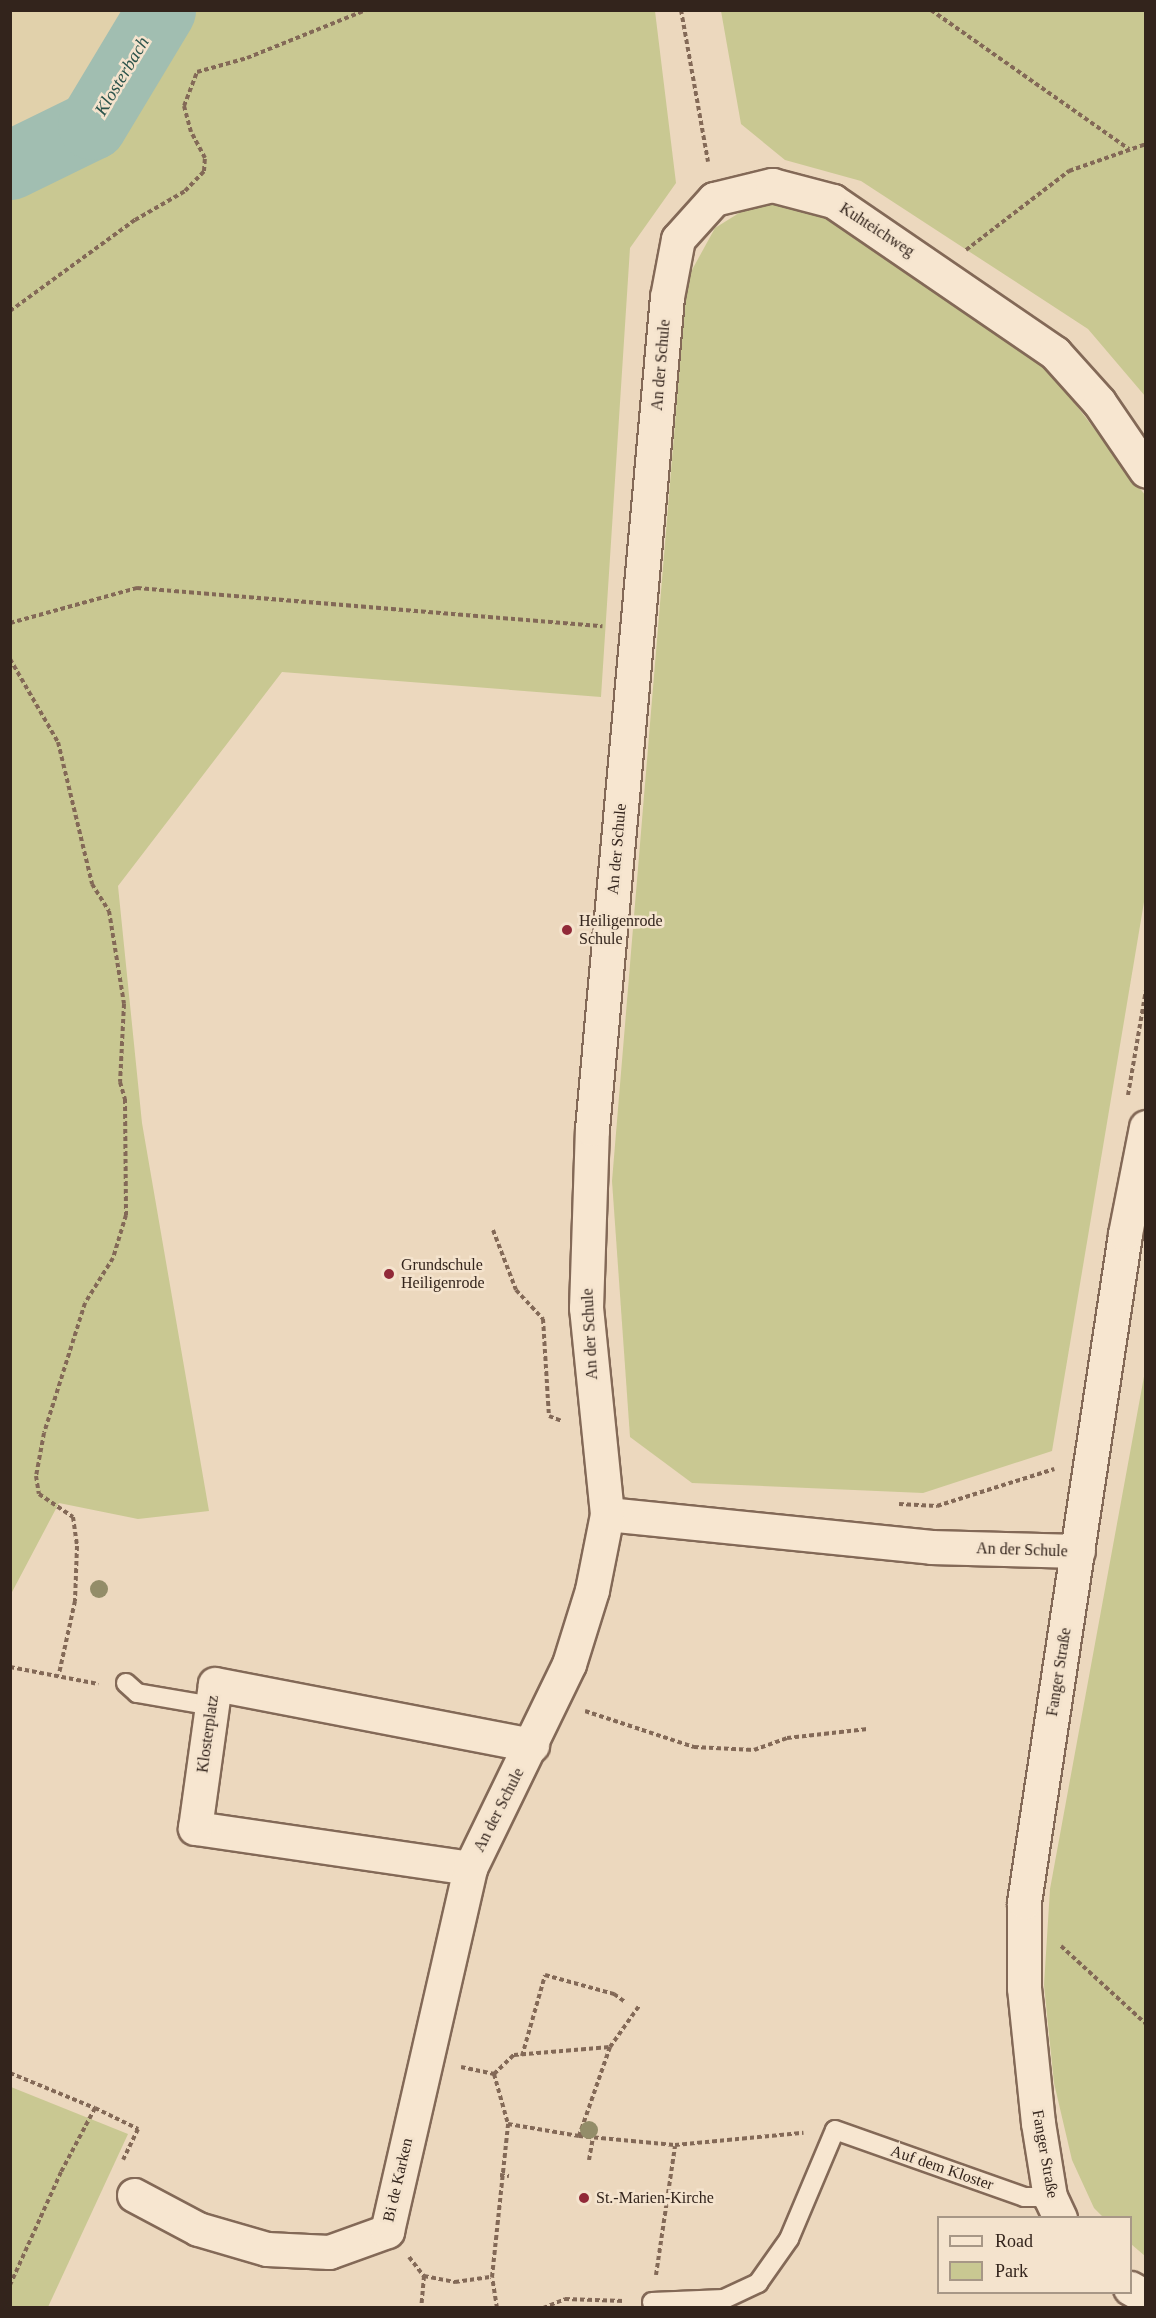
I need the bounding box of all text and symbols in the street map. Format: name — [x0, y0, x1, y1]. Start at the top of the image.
water label: Klosterbach — [90, 33, 154, 119]
street label: Kuhteichweg — [836, 199, 918, 261]
street label: An der Schule — [647, 319, 675, 411]
street label: An der Schule — [603, 803, 631, 895]
place label: Heiligenrode Schule — [579, 911, 663, 949]
marker: Heiligenrode Schule — [560, 923, 574, 937]
place label: Grundschule Heiligenrode — [401, 1255, 485, 1293]
marker: Grundschule Heiligenrode — [382, 1267, 396, 1281]
street label: An der Schule — [578, 1288, 602, 1380]
street label: An der Schule — [976, 1539, 1068, 1561]
street label: Fanger Straße — [1043, 1626, 1075, 1718]
street label: Klosterplatz — [193, 1694, 223, 1774]
street label: An der Schule — [470, 1765, 528, 1855]
street label: Fanger Straße — [1028, 2108, 1062, 2200]
street label: Bi de Karken — [379, 2136, 417, 2224]
street label: Auf dem Kloster — [888, 2141, 996, 2195]
place label: St.-Marien-Kirche — [596, 2188, 714, 2208]
marker: St.-Marien-Kirche — [577, 2191, 591, 2205]
legend — [937, 2216, 1132, 2294]
text: Road — [995, 2231, 1033, 2251]
text: Park — [995, 2261, 1028, 2281]

